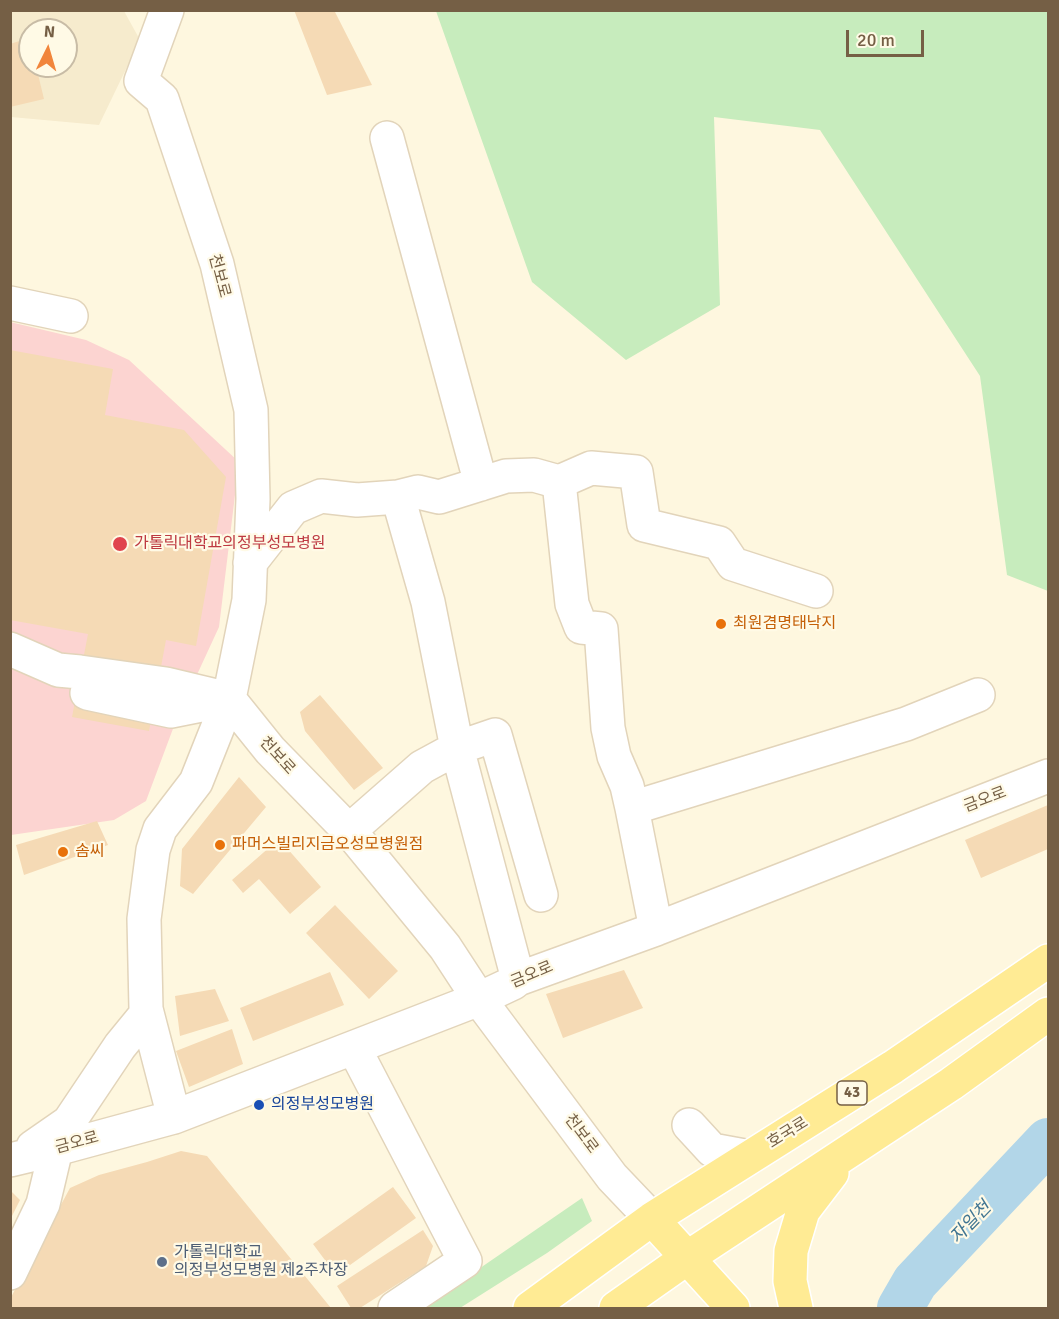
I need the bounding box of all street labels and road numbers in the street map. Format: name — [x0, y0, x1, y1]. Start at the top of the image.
street label: 천보로 — [204, 252, 234, 300]
street label: 천보로 — [255, 733, 299, 779]
street label: 금오로 — [961, 783, 1009, 817]
street label: 금오로 — [508, 958, 556, 992]
road number: 43 — [837, 1081, 867, 1105]
street label: 천보로 — [560, 1111, 602, 1157]
street label: 호국로 — [764, 1113, 812, 1153]
street label: 금오로 — [53, 1128, 101, 1158]

